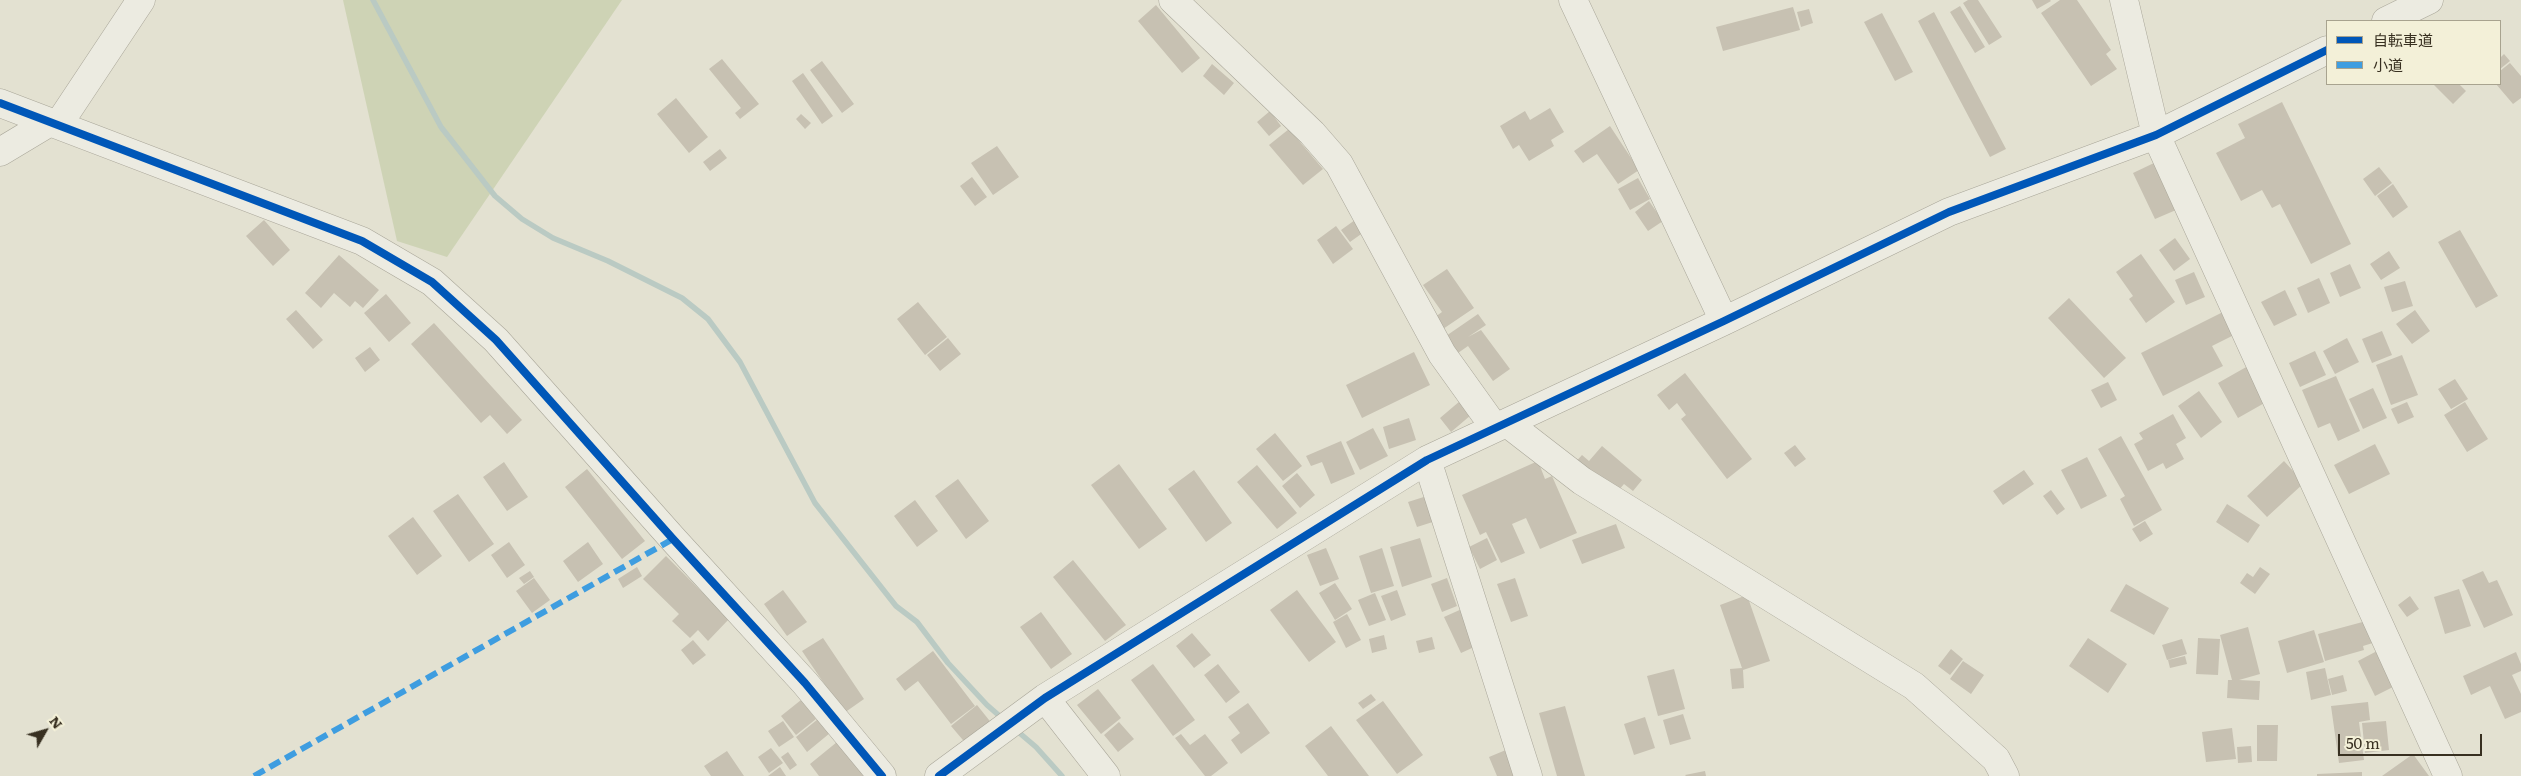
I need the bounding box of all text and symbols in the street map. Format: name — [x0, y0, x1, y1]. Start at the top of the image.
legend — [2326, 20, 2501, 85]
text: 自転車道 — [2373, 28, 2433, 51]
text: 小道 — [2373, 53, 2403, 76]
north arrow — [20, 706, 70, 756]
text: N — [45, 711, 68, 733]
scale bar — [2341, 724, 2485, 756]
text: 50 m — [2346, 731, 2380, 754]

